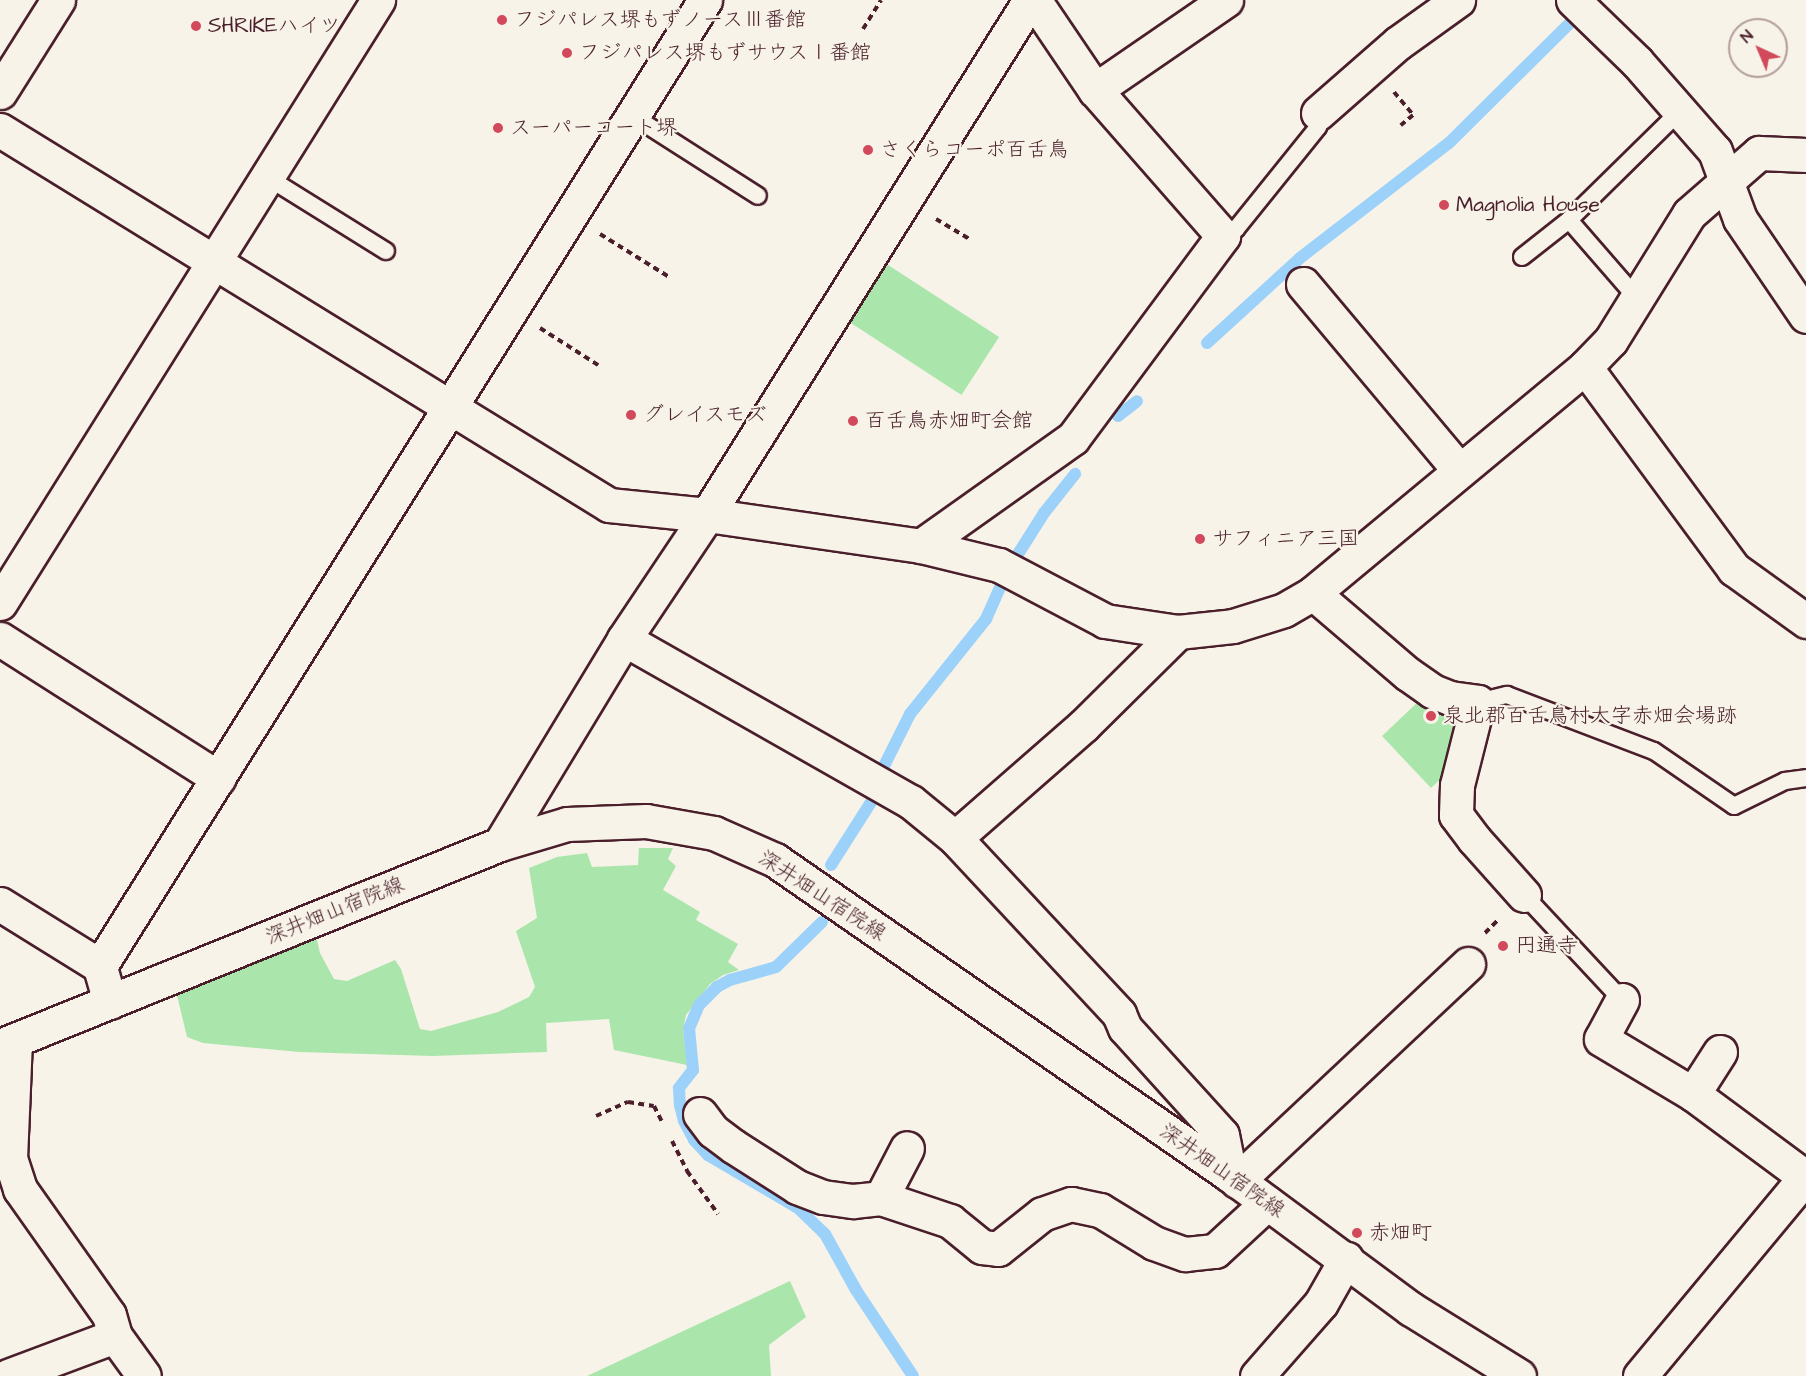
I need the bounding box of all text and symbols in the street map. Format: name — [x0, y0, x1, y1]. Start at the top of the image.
place label: フジパレス堺もずノースⅢ番館 — [514, 7, 808, 33]
place label: SHRIKEハイツ — [208, 13, 341, 39]
marker: フジパレス堺もずノースⅢ番館 — [495, 13, 509, 27]
north arrow — [1728, 18, 1788, 78]
marker: SHRIKEハイツ — [189, 19, 203, 33]
text: N — [1736, 25, 1758, 48]
place label: フジパレス堺もずサウスⅠ番館 — [579, 40, 873, 66]
marker: フジパレス堺もずサウスⅠ番館 — [560, 46, 574, 60]
place label: スーパーコート堺 — [510, 115, 677, 141]
marker: スーパーコート堺 — [491, 121, 505, 135]
place label: さくらコーポ百舌鳥 — [880, 137, 1069, 163]
marker: さくらコーポ百舌鳥 — [861, 143, 875, 157]
place label: Magnolia House — [1456, 192, 1600, 218]
marker: Magnolia House — [1437, 198, 1451, 212]
place label: グレイスモズ — [643, 402, 769, 428]
marker: グレイスモズ — [624, 408, 638, 422]
place label: 百舌鳥赤畑町会館 — [865, 408, 1033, 434]
marker: 百舌鳥赤畑町会館 — [846, 414, 860, 428]
place label: サフィニア三国 — [1212, 526, 1359, 552]
marker: サフィニア三国 — [1193, 532, 1207, 546]
place label: 泉北郡百舌鳥村大字赤畑会場跡 — [1443, 703, 1737, 729]
marker: 泉北郡百舌鳥村大字赤畑会場跡 — [1424, 709, 1438, 723]
street label: 深井畑山宿院線 — [753, 845, 891, 947]
street label: 深井畑山宿院線 — [262, 872, 408, 950]
place label: 円通寺 — [1515, 933, 1578, 959]
marker: 円通寺 — [1496, 939, 1510, 953]
street label: 深井畑山宿院線 — [1155, 1119, 1289, 1223]
place label: 赤畑町 — [1369, 1220, 1432, 1246]
marker: 赤畑町 — [1350, 1226, 1364, 1240]

